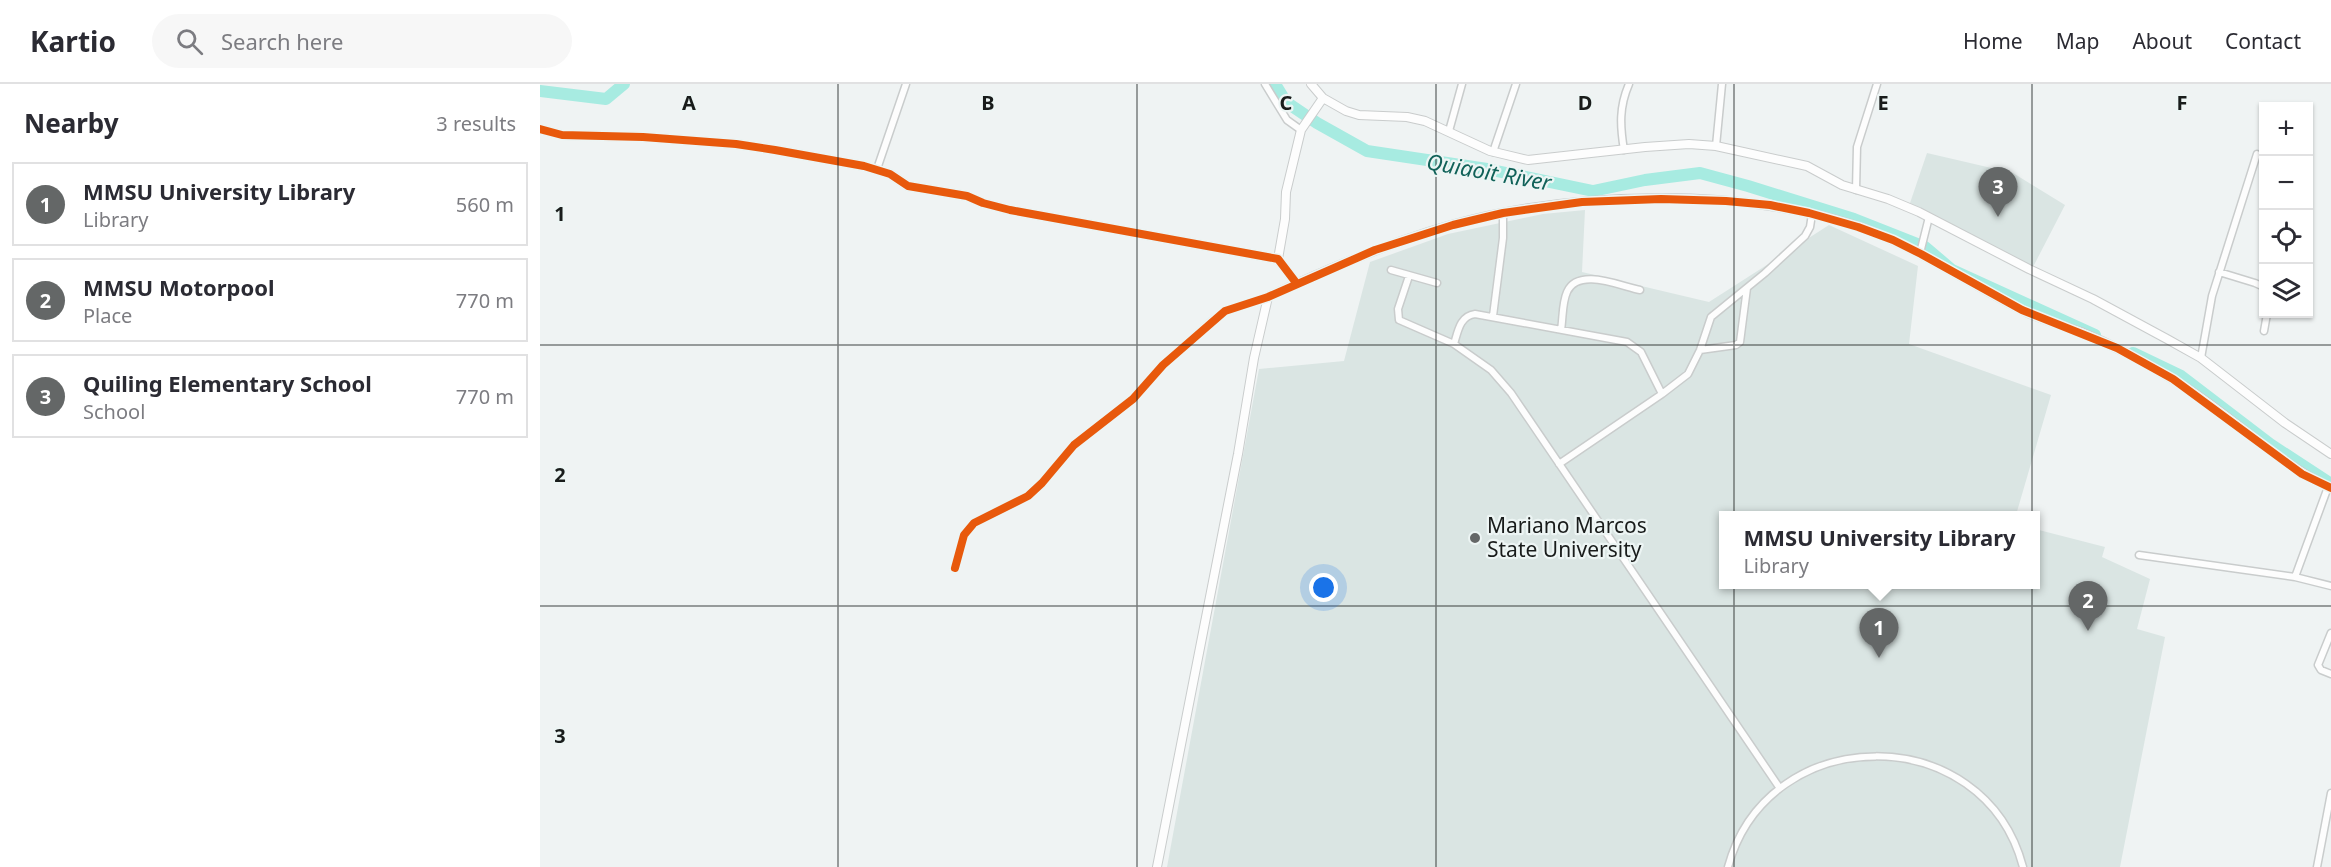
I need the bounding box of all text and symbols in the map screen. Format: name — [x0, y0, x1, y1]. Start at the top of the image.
search box — [152, 14, 572, 68]
text: Kartio — [30, 22, 116, 60]
icon: search — [173, 25, 206, 58]
text: Search here — [221, 26, 343, 56]
text: Home — [1963, 27, 2023, 55]
text: Map — [2056, 27, 2099, 55]
text: About — [2132, 27, 2192, 55]
text: Contact — [2225, 27, 2301, 55]
text: A — [682, 89, 696, 116]
text: B — [981, 89, 995, 116]
text: C — [1280, 89, 1293, 116]
text: D — [1578, 89, 1592, 116]
text: E — [1877, 89, 1889, 116]
text: F — [2177, 89, 2187, 116]
map controls — [2259, 102, 2313, 318]
button: + — [2259, 102, 2313, 156]
text: Nearby — [24, 105, 119, 141]
text: 3 results — [436, 110, 516, 137]
water label: Quiaoit River — [1424, 145, 1555, 197]
button: − — [2259, 156, 2313, 210]
pin: 3 — [1978, 168, 2018, 217]
text: MMSU University Library — [83, 176, 355, 206]
text: 1 — [40, 191, 51, 218]
text: 560 m — [456, 191, 514, 218]
text: 1 — [554, 200, 566, 227]
text: Library — [83, 206, 148, 233]
button: locate — [2259, 210, 2313, 264]
button: layers — [2259, 264, 2313, 318]
text: MMSU Motorpool — [83, 272, 275, 302]
text: 2 — [40, 287, 51, 314]
text: 770 m — [456, 287, 514, 314]
text: Place — [83, 302, 132, 329]
text: Quiling Elementary School — [83, 368, 372, 398]
text: 3 — [40, 383, 51, 410]
text: 770 m — [456, 383, 514, 410]
text: School — [83, 398, 145, 425]
text: 2 — [554, 461, 566, 488]
place label: Mariano Marcos State University — [1487, 511, 1647, 563]
popup — [1719, 511, 2040, 589]
text: MMSU University Library — [1743, 522, 2016, 552]
marker: Mariano Marcos State University — [1468, 531, 1482, 545]
text: Library — [1743, 552, 1809, 579]
your location — [1309, 573, 1338, 602]
pin: 2 — [2068, 582, 2108, 631]
pin: 1 — [1860, 608, 1898, 658]
text: 3 — [554, 722, 566, 749]

